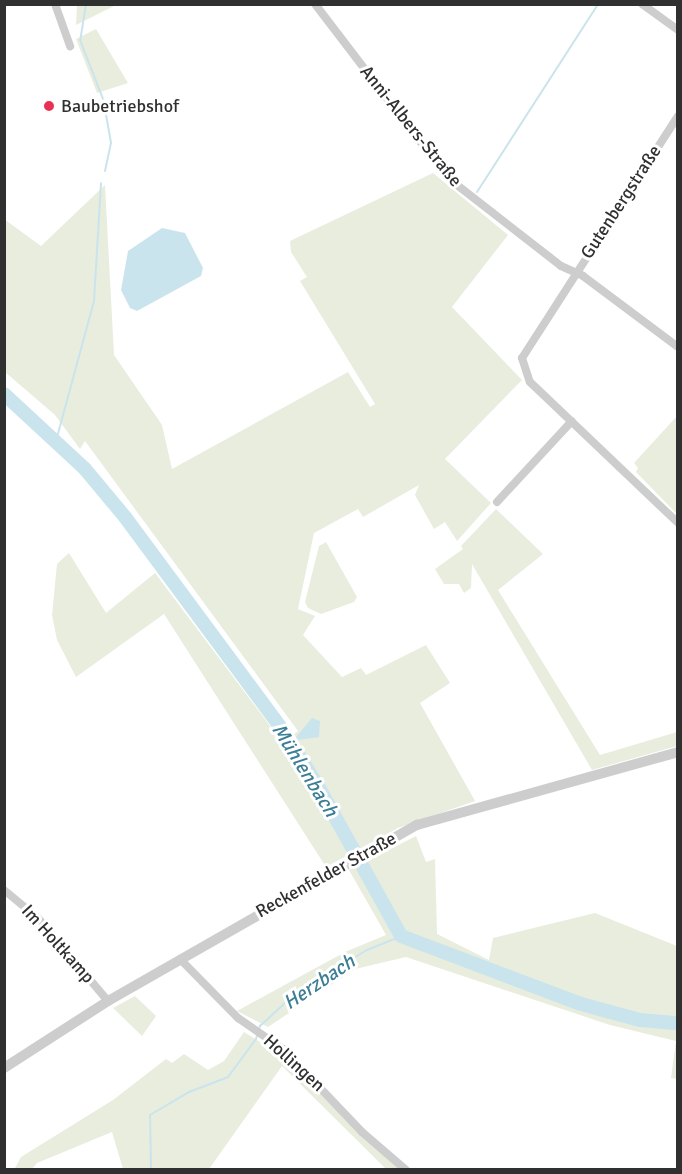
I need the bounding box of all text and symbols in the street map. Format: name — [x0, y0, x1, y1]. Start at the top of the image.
street label: Anni-Albers-Straße — [356, 61, 466, 191]
place label: Baubetriebshof — [61, 95, 179, 117]
marker: Baubetriebshof — [42, 99, 56, 113]
street label: Gutenbergstraße — [576, 141, 666, 263]
water label: Mühlenbach — [267, 719, 343, 821]
street label: Reckenfelder Straße — [252, 828, 400, 922]
street label: Im Holtkamp — [17, 900, 99, 988]
water label: Herzbach — [279, 949, 359, 1015]
street label: Hollingen — [259, 1030, 329, 1096]

